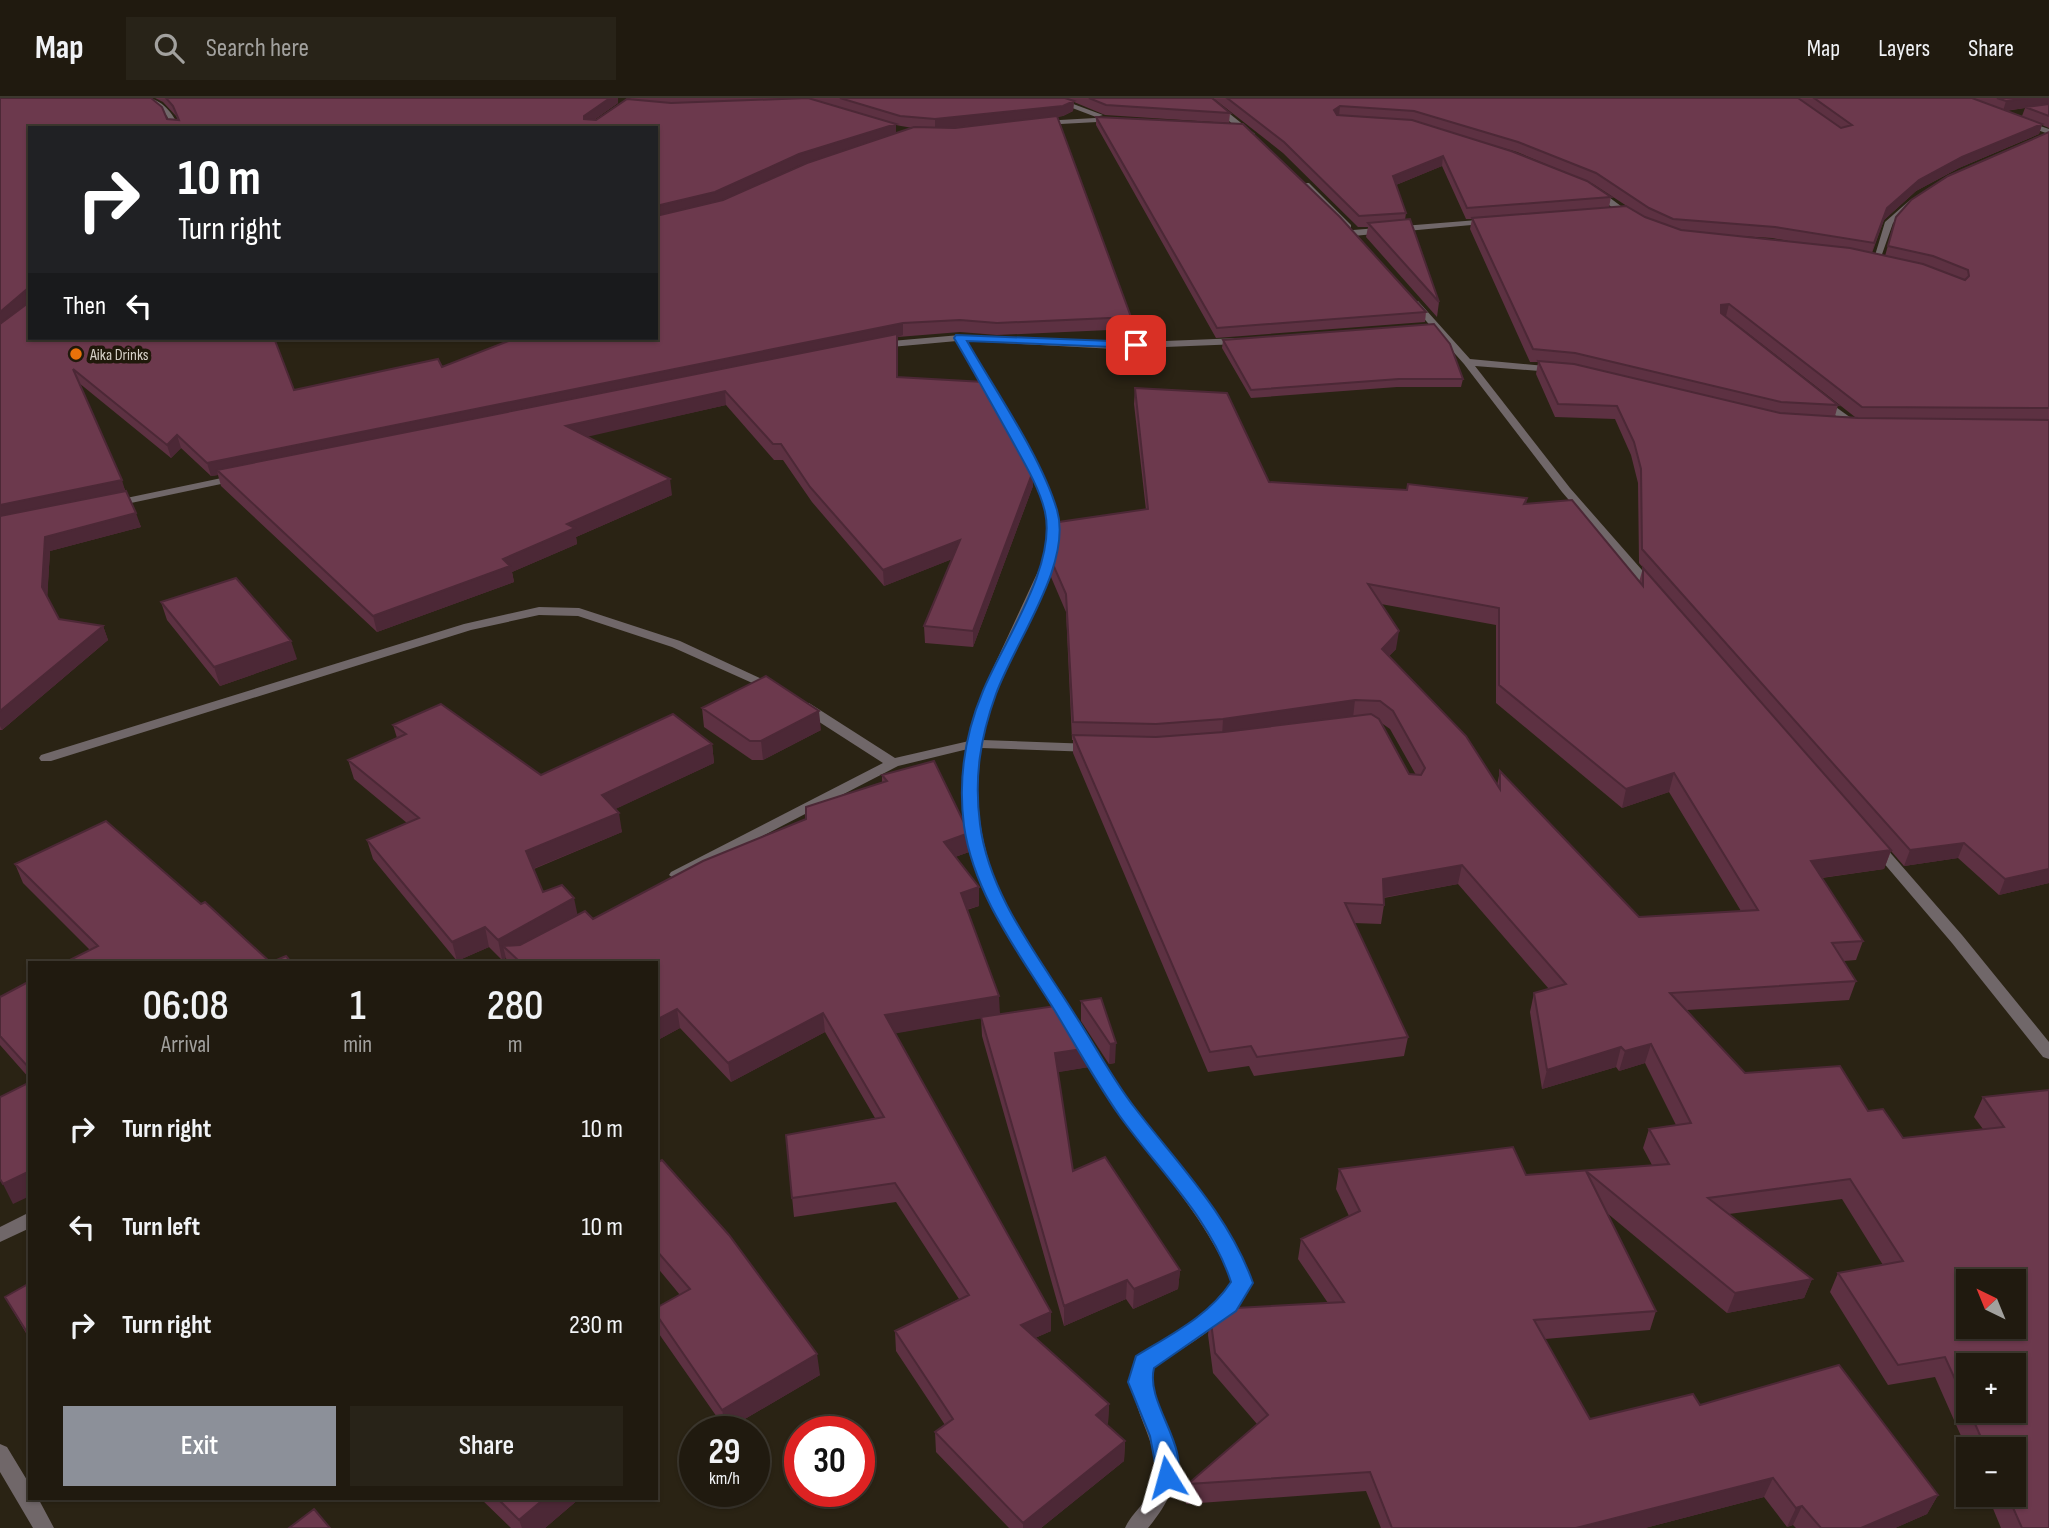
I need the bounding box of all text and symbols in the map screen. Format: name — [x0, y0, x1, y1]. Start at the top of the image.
search box — [126, 17, 616, 80]
text: Map — [35, 28, 84, 68]
icon: search — [150, 29, 188, 67]
text: Search here — [206, 33, 309, 64]
text: Map — [1807, 34, 1840, 63]
text: Layers — [1878, 34, 1930, 63]
text: Share — [1968, 34, 2014, 63]
text: 10 m — [178, 150, 261, 209]
icon: right — [63, 154, 154, 245]
text: Turn right — [178, 210, 282, 249]
icon: left — [120, 287, 158, 325]
text: Then — [63, 291, 106, 322]
pin — [1106, 315, 1166, 375]
icon: arrive — [1117, 326, 1155, 364]
marker: Aika Drinks — [68, 346, 84, 362]
place label: Aika Drinks — [89, 346, 149, 365]
text: 06:08 — [143, 981, 229, 1032]
text: 1 — [350, 981, 366, 1032]
text: 280 — [487, 981, 543, 1032]
text: Arrival — [161, 1031, 210, 1059]
text: min — [343, 1031, 372, 1059]
text: m — [508, 1031, 522, 1059]
icon: right — [63, 1110, 101, 1148]
text: Turn right — [122, 1114, 211, 1145]
text: 10 m — [581, 1114, 623, 1145]
icon: left — [63, 1208, 101, 1246]
text: Turn left — [122, 1212, 200, 1243]
text: 10 m — [581, 1212, 623, 1243]
north arrow — [1956, 1269, 2026, 1339]
map controls — [1956, 1269, 2026, 1507]
icon: right — [63, 1306, 101, 1344]
text: Turn right — [122, 1310, 211, 1341]
text: 230 m — [569, 1310, 623, 1341]
button: + — [1956, 1353, 2026, 1423]
button: Exit — [63, 1406, 336, 1486]
button: Share — [350, 1406, 623, 1486]
speed limit sign: 30 — [784, 1416, 875, 1507]
text: 29 — [709, 1431, 740, 1474]
button: − — [1956, 1437, 2026, 1507]
position arrow — [1130, 1440, 1204, 1514]
text: km/h — [709, 1468, 740, 1489]

